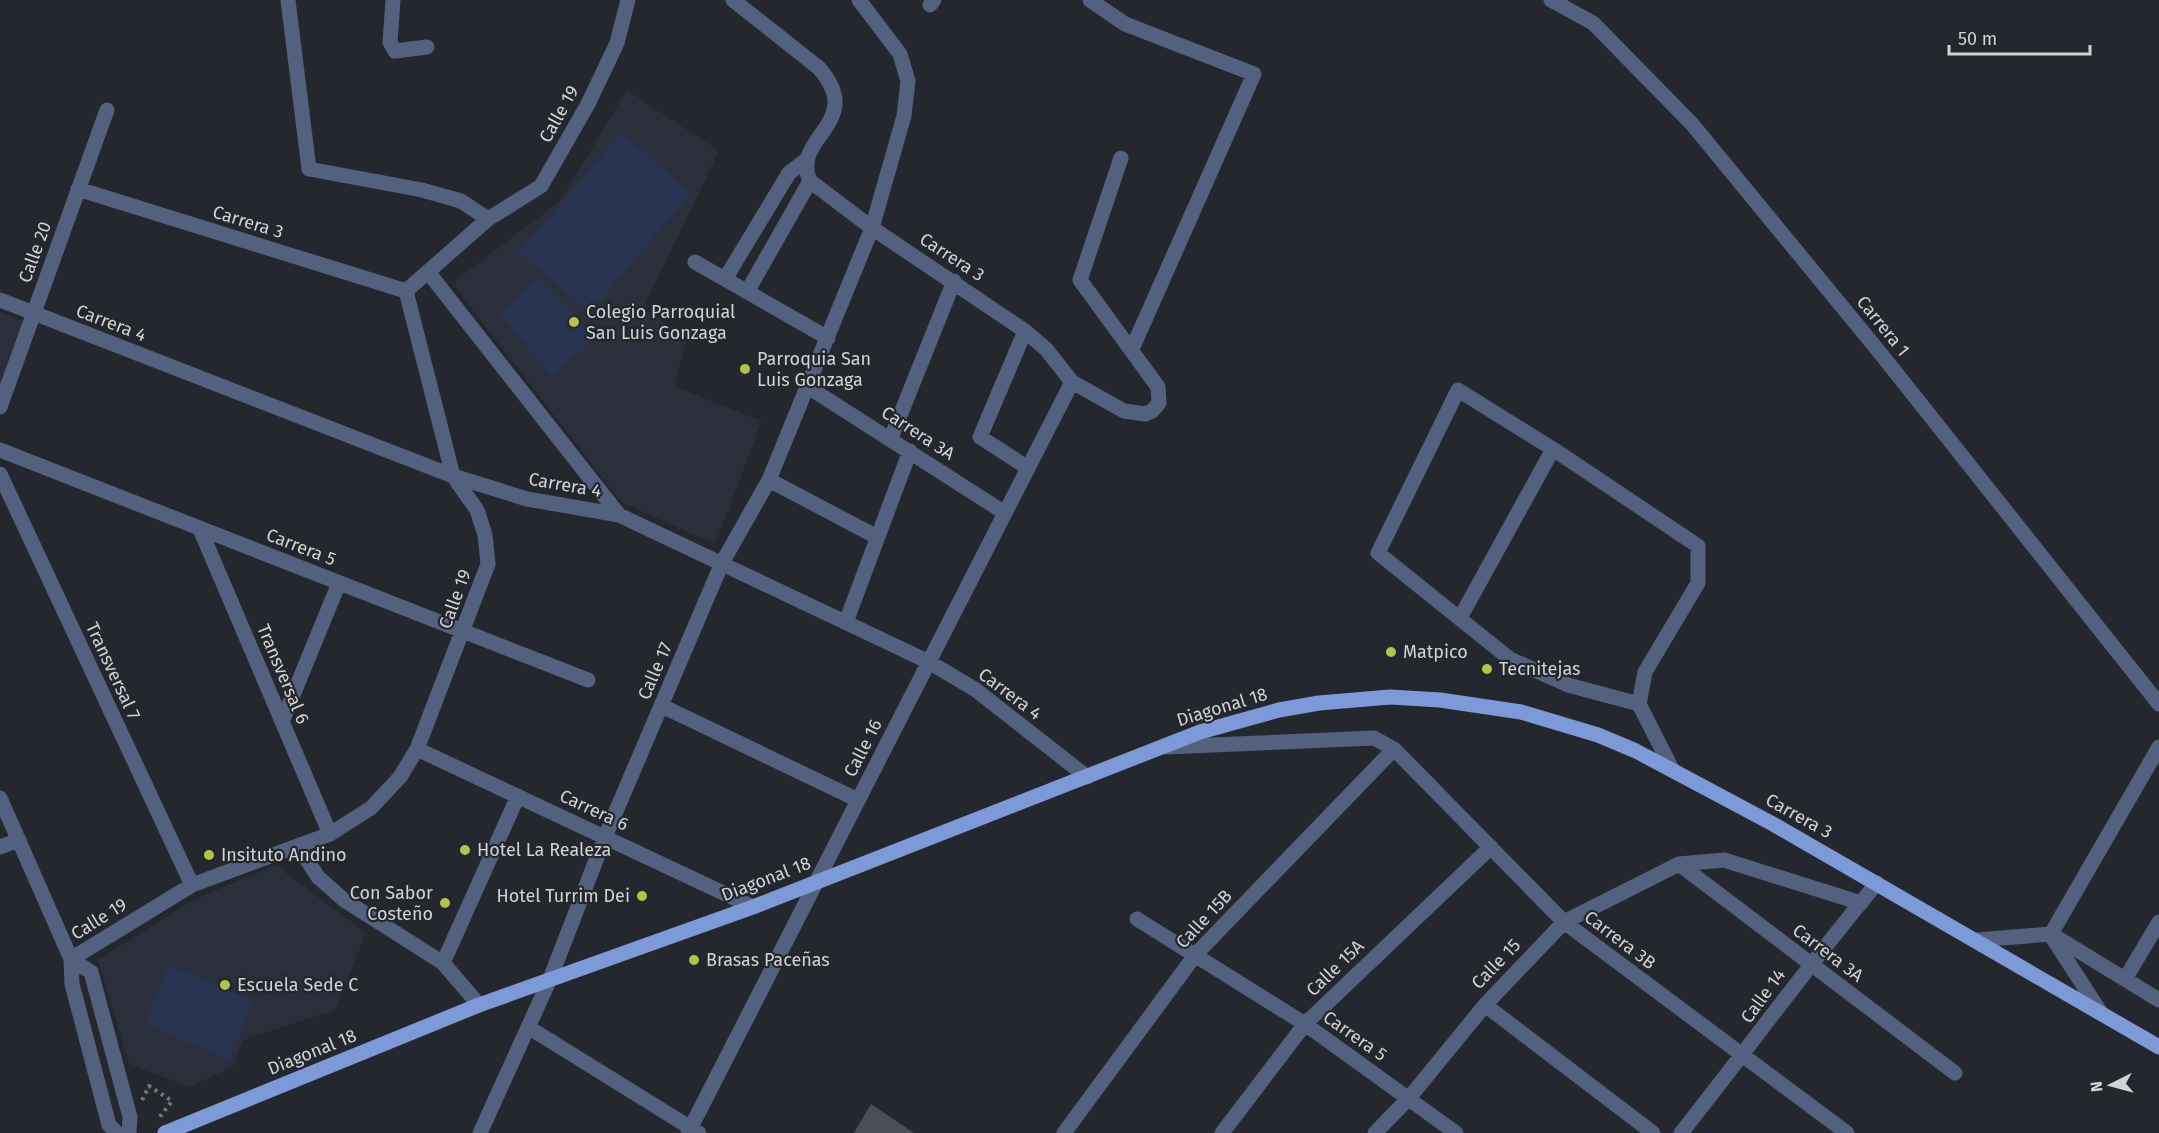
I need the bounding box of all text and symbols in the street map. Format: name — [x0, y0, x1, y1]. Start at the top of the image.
scale bar — [1949, 18, 2090, 56]
text: 50 m — [1958, 28, 1997, 50]
street label: Calle 19 — [534, 82, 584, 146]
street label: Carrera 3 — [210, 201, 286, 243]
street label: Calle 20 — [14, 218, 56, 286]
street label: Carrera 3 — [916, 228, 988, 286]
street label: Carrera 1 — [1852, 291, 1914, 361]
street label: Carrera 4 — [73, 300, 150, 347]
place label: Colegio Parroquial San Luis Gonzaga — [586, 301, 735, 344]
marker: Colegio Parroquial San Luis Gonzaga — [567, 315, 581, 329]
place label: Parroquia San Luis Gonzaga — [757, 348, 871, 391]
marker: Parroquia San Luis Gonzaga — [738, 362, 752, 376]
street label: Carrera 3A — [877, 401, 959, 465]
street label: Carrera 4 — [527, 468, 603, 502]
street label: Carrera 5 — [263, 524, 339, 570]
street label: Calle 19 — [434, 566, 476, 632]
street label: Transversal 7 — [81, 619, 145, 723]
street label: Transversal 6 — [252, 621, 314, 727]
street label: Calle 17 — [633, 639, 677, 703]
place label: Matpico — [1403, 641, 1468, 663]
marker: Matpico — [1384, 645, 1398, 659]
place label: Tecnitejas — [1499, 658, 1580, 680]
marker: Tecnitejas — [1480, 662, 1494, 676]
street label: Carrera 4 — [974, 663, 1046, 725]
street label: Diagonal 18 — [1174, 683, 1270, 731]
street label: Calle 16 — [839, 715, 887, 781]
street label: Carrera 6 — [556, 785, 632, 835]
street label: Carrera 3 — [1762, 789, 1836, 843]
place label: Hotel La Realeza — [477, 839, 611, 861]
marker: Hotel La Realeza — [458, 843, 472, 857]
place label: Insituto Andino — [221, 844, 347, 866]
marker: Insituto Andino — [202, 848, 216, 862]
street label: Diagonal 18 — [718, 852, 814, 906]
place label: Con Sabor Costeño — [350, 882, 433, 925]
place label: Hotel Turrim Dei — [496, 885, 630, 907]
street label: Calle 15B — [1171, 885, 1237, 953]
marker: Hotel Turrim Dei — [635, 889, 649, 903]
street label: Calle 19 — [67, 893, 131, 945]
marker: Con Sabor Costeño — [438, 896, 452, 910]
street label: Carrera 3B — [1580, 906, 1660, 974]
street label: Carrera 3A — [1788, 919, 1868, 987]
street label: Calle 15 — [1467, 934, 1525, 994]
street label: Calle 15A — [1302, 935, 1369, 1001]
place label: Brasas Paceñas — [706, 949, 830, 971]
marker: Brasas Paceñas — [687, 953, 701, 967]
street label: Calle 14 — [1736, 964, 1790, 1028]
place label: Escuela Sede C — [237, 974, 358, 996]
marker: Escuela Sede C — [218, 978, 232, 992]
street label: Carrera 5 — [1319, 1006, 1391, 1066]
street label: Diagonal 18 — [264, 1024, 360, 1080]
north arrow — [2081, 1055, 2141, 1115]
text: N — [2087, 1080, 2107, 1093]

